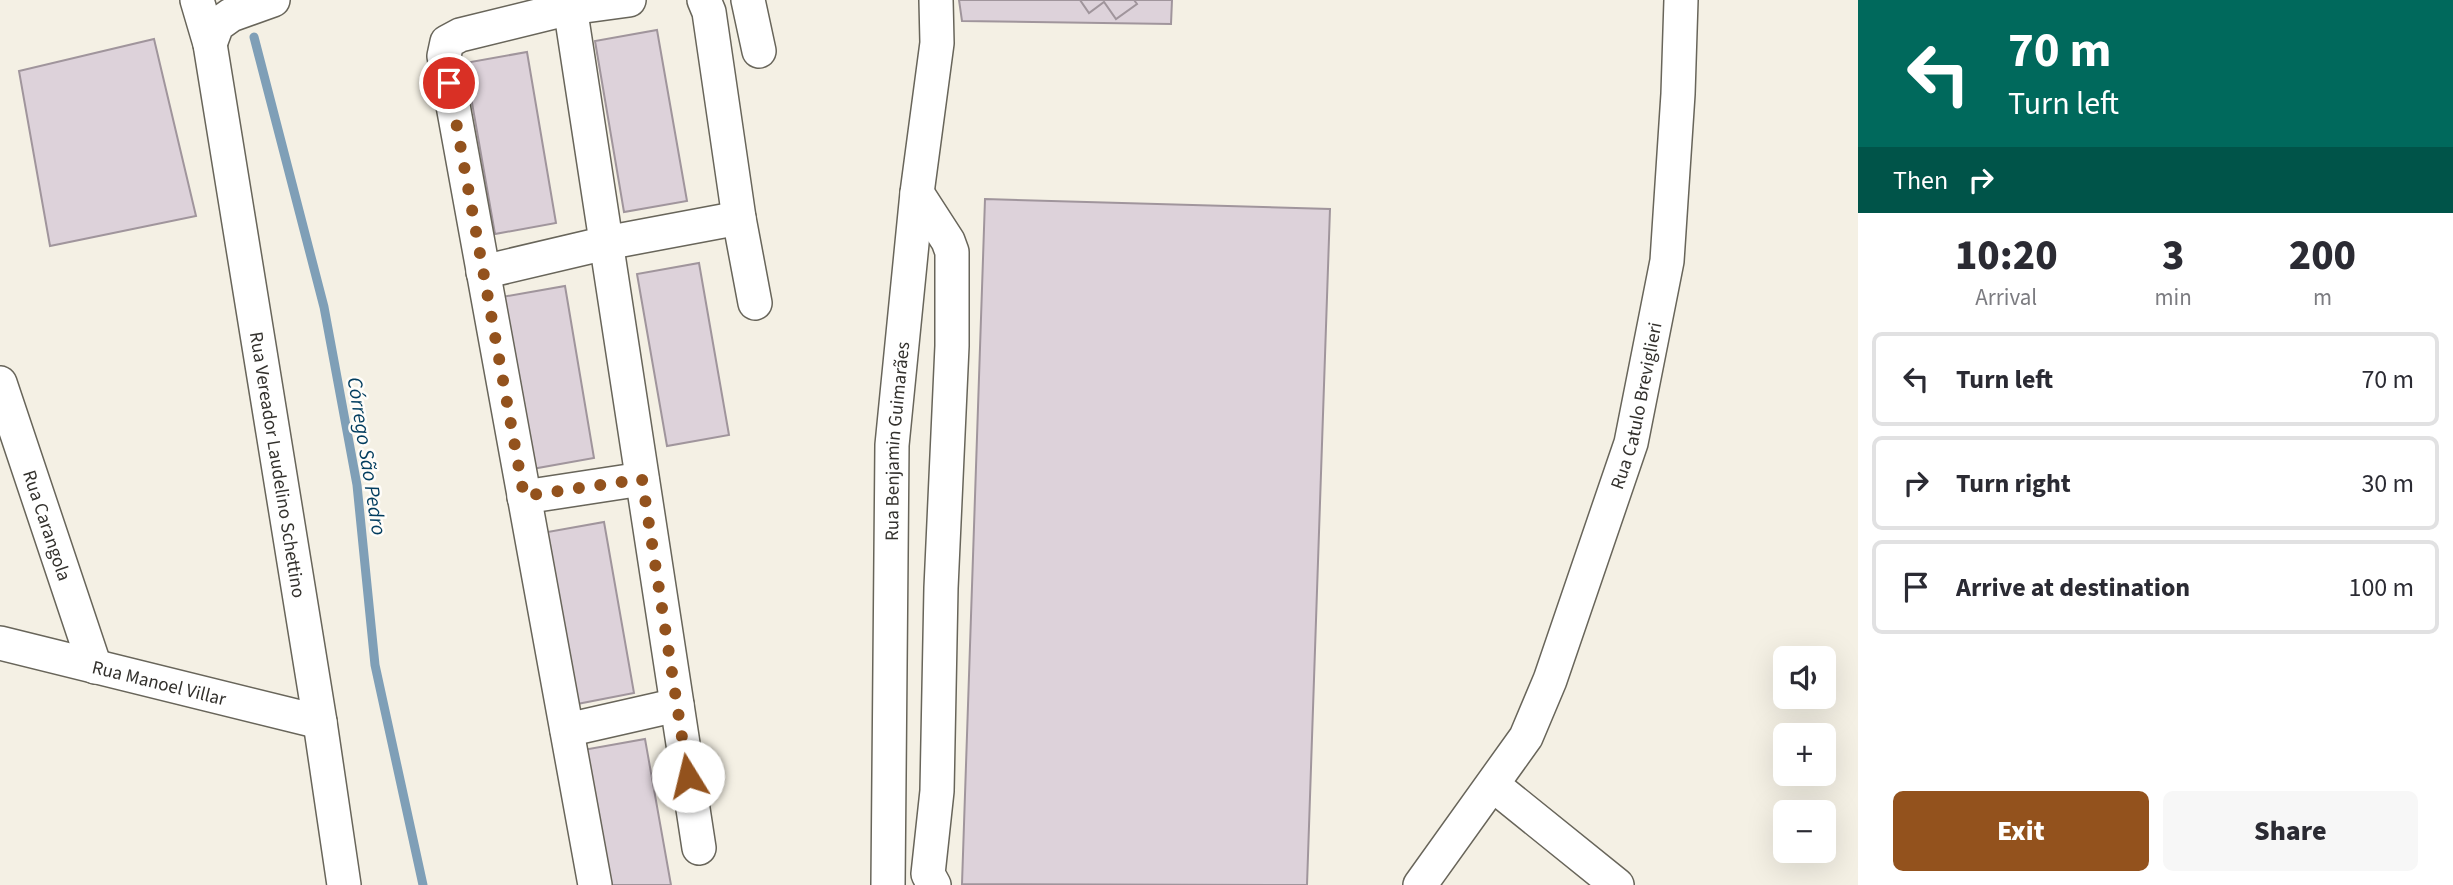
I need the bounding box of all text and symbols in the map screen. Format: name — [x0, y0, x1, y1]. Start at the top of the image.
text: 70 m — [2008, 16, 2112, 86]
icon: left — [1893, 28, 1984, 119]
pin — [419, 53, 479, 113]
icon: arrive — [430, 64, 468, 102]
text: Turn left — [2008, 81, 2119, 127]
icon: right — [1962, 161, 2000, 199]
text: Then — [1893, 162, 1948, 199]
text: 10:20 — [1955, 226, 2058, 286]
text: 3 — [2162, 226, 2184, 286]
text: 200 — [2289, 226, 2356, 286]
text: Arrival — [1975, 281, 2037, 314]
text: min — [2155, 281, 2192, 314]
text: m — [2313, 281, 2332, 314]
street label: Rua Catulo Breviglieri — [1604, 320, 1670, 493]
street label: Rua Vereador Laudelino Schettino — [242, 330, 312, 600]
street label: Rua Benjamin Guimarães — [879, 340, 917, 541]
icon: left — [1897, 360, 1935, 398]
text: Turn left — [1956, 361, 2053, 398]
text: 70 m — [2361, 361, 2414, 398]
water label: Córrego São Pedro — [340, 375, 394, 537]
icon: right — [1897, 464, 1935, 502]
text: Turn right — [1956, 465, 2071, 502]
text: 30 m — [2361, 465, 2414, 502]
street label: Rua Carangola — [15, 467, 77, 585]
icon: arrive — [1897, 568, 1935, 606]
text: Arrive at destination — [1956, 569, 2190, 606]
text: 100 m — [2348, 569, 2414, 606]
map controls — [1773, 646, 1836, 863]
button: sound — [1773, 646, 1836, 709]
street label: Rua Manoel Villar — [89, 654, 229, 713]
button: + — [1773, 723, 1836, 786]
position arrow — [651, 739, 725, 813]
button: Exit — [1893, 791, 2149, 871]
button: Share — [2163, 791, 2418, 871]
button: − — [1773, 800, 1836, 863]

